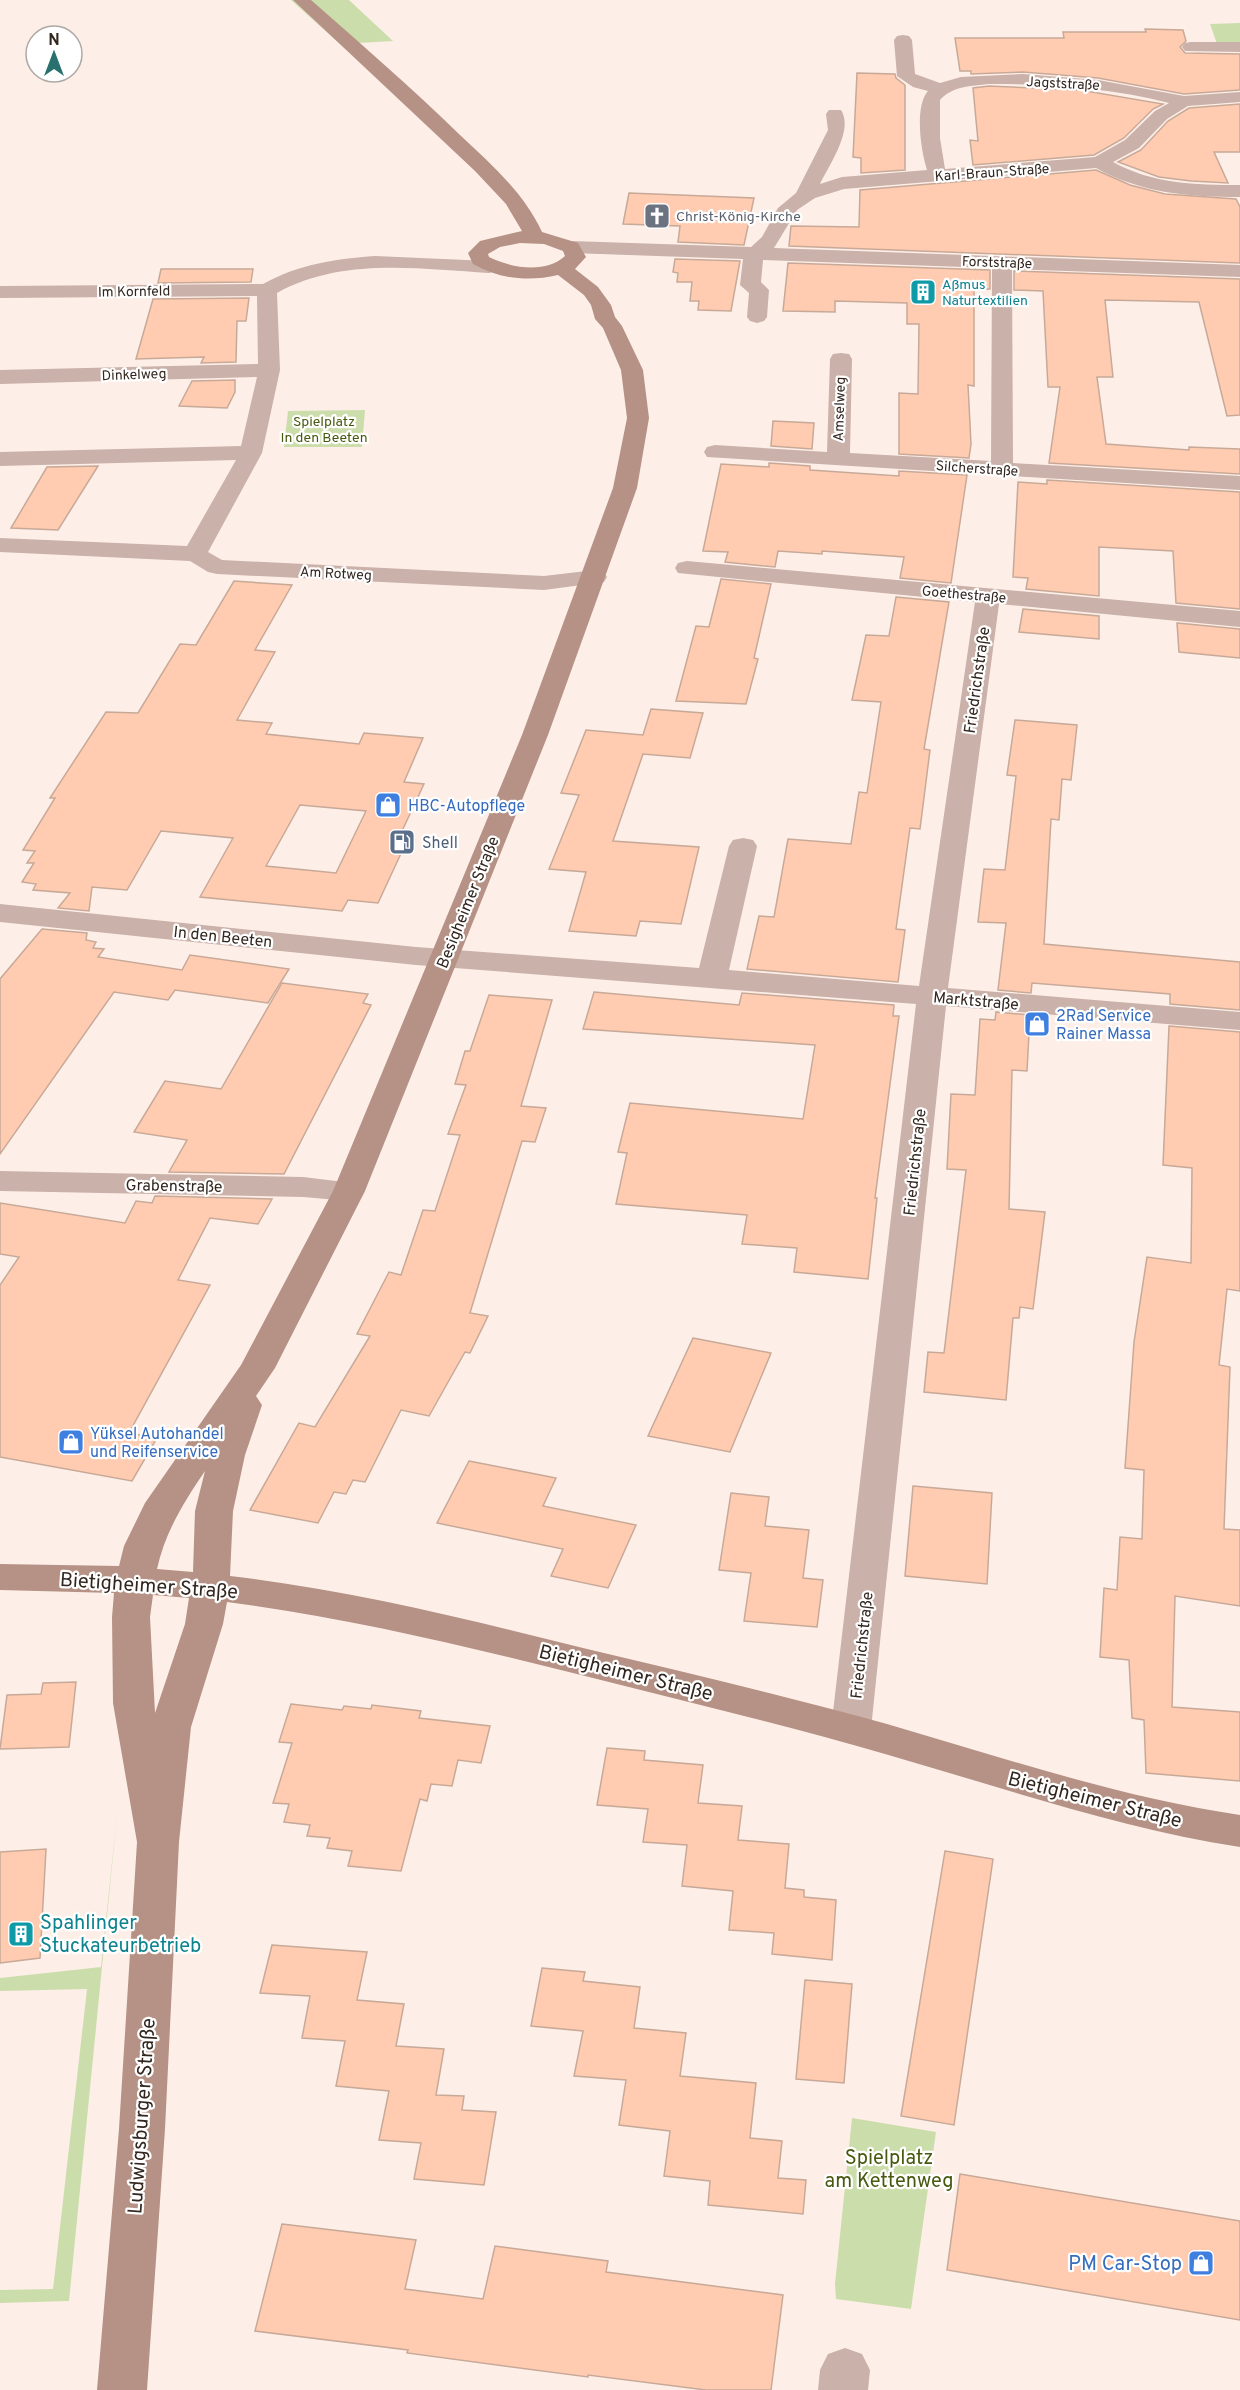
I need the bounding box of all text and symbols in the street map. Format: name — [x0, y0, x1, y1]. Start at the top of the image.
north arrow — [24, 24, 84, 84]
text: N — [48, 31, 60, 51]
street label: Jagststraße — [1026, 74, 1100, 95]
street label: Karl-Braun-Straße — [934, 161, 1050, 186]
church icon: Christ-König-Kirche — [642, 201, 672, 231]
place label: Christ-König-Kirche — [676, 209, 801, 226]
street label: Forststraße — [962, 254, 1032, 273]
building icon: Aßmus Naturtextilien — [908, 277, 938, 307]
place label: Aßmus Naturtextilien — [942, 277, 1028, 310]
street label: Im Kornfeld — [98, 283, 170, 302]
street label: Dinkelweg — [101, 366, 167, 385]
street label: Amselweg — [831, 377, 850, 442]
park label: Spielplatz In den Beeten — [280, 414, 368, 447]
street label: Silcherstraße — [935, 458, 1019, 481]
street label: Am Rotweg — [300, 564, 372, 585]
street label: Goethestraße — [921, 583, 1007, 608]
street label: Friedrichstraße — [961, 626, 995, 735]
shop icon: HBC-Autopflege — [373, 790, 403, 820]
place label: HBC-Autopflege — [408, 797, 525, 817]
fuel station icon: Shell — [387, 827, 417, 857]
place label: Shell — [422, 834, 458, 854]
street label: Besigheimer Straße — [433, 834, 504, 972]
street label: In den Beeten — [172, 923, 273, 953]
street label: Marktstraße — [932, 988, 1019, 1016]
place label: 2Rad Service Rainer Massa — [1056, 1007, 1151, 1045]
shop icon: 2Rad Service Rainer Massa — [1022, 1009, 1052, 1039]
street label: Friedrichstraße — [900, 1108, 932, 1217]
street label: Grabenstraße — [125, 1176, 223, 1198]
place label: Yüksel Autohandel und Reifenservice — [90, 1425, 224, 1463]
shop icon: Yüksel Autohandel und Reifenservice — [56, 1427, 86, 1457]
street label: Bietigheimer Straße — [59, 1568, 239, 1606]
street label: Friedrichstraße — [847, 1591, 879, 1700]
street label: Bietigheimer Straße — [536, 1640, 715, 1708]
street label: Bietigheimer Straße — [1005, 1767, 1184, 1835]
place label: Spahlinger Stuckateurbetrieb — [40, 1911, 201, 1960]
building icon: Spahlinger Stuckateurbetrieb — [6, 1919, 36, 1949]
street label: Ludwigsburger Straße — [123, 2017, 163, 2215]
park label: Spielplatz am Kettenweg — [825, 2146, 953, 2195]
shop icon: PM Car-Stop — [1186, 2248, 1216, 2278]
place label: PM Car-Stop — [1068, 2252, 1182, 2278]

